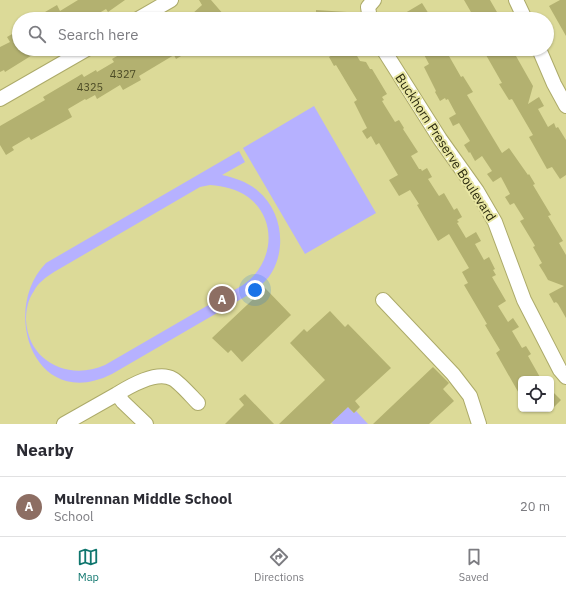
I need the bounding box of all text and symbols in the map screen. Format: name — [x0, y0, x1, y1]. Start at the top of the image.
search box — [12, 12, 554, 56]
icon: search — [26, 23, 48, 45]
text: Search here — [58, 25, 138, 44]
house number: 4327 — [110, 67, 136, 81]
street label: Buckhorn Preserve Boulevard — [391, 70, 500, 224]
house number: 4325 — [77, 80, 103, 94]
your location — [245, 280, 265, 300]
pin: A — [209, 284, 235, 314]
map controls — [518, 376, 554, 412]
button: locate — [518, 376, 554, 412]
text: Nearby — [16, 439, 74, 461]
text: Mulrennan Middle School — [54, 489, 232, 508]
text: A — [25, 498, 33, 515]
text: 20 m — [520, 498, 550, 515]
text: School — [54, 508, 94, 525]
tab: Map — [77, 546, 99, 584]
tab: Directions — [254, 546, 304, 584]
tab: Saved — [459, 546, 489, 584]

